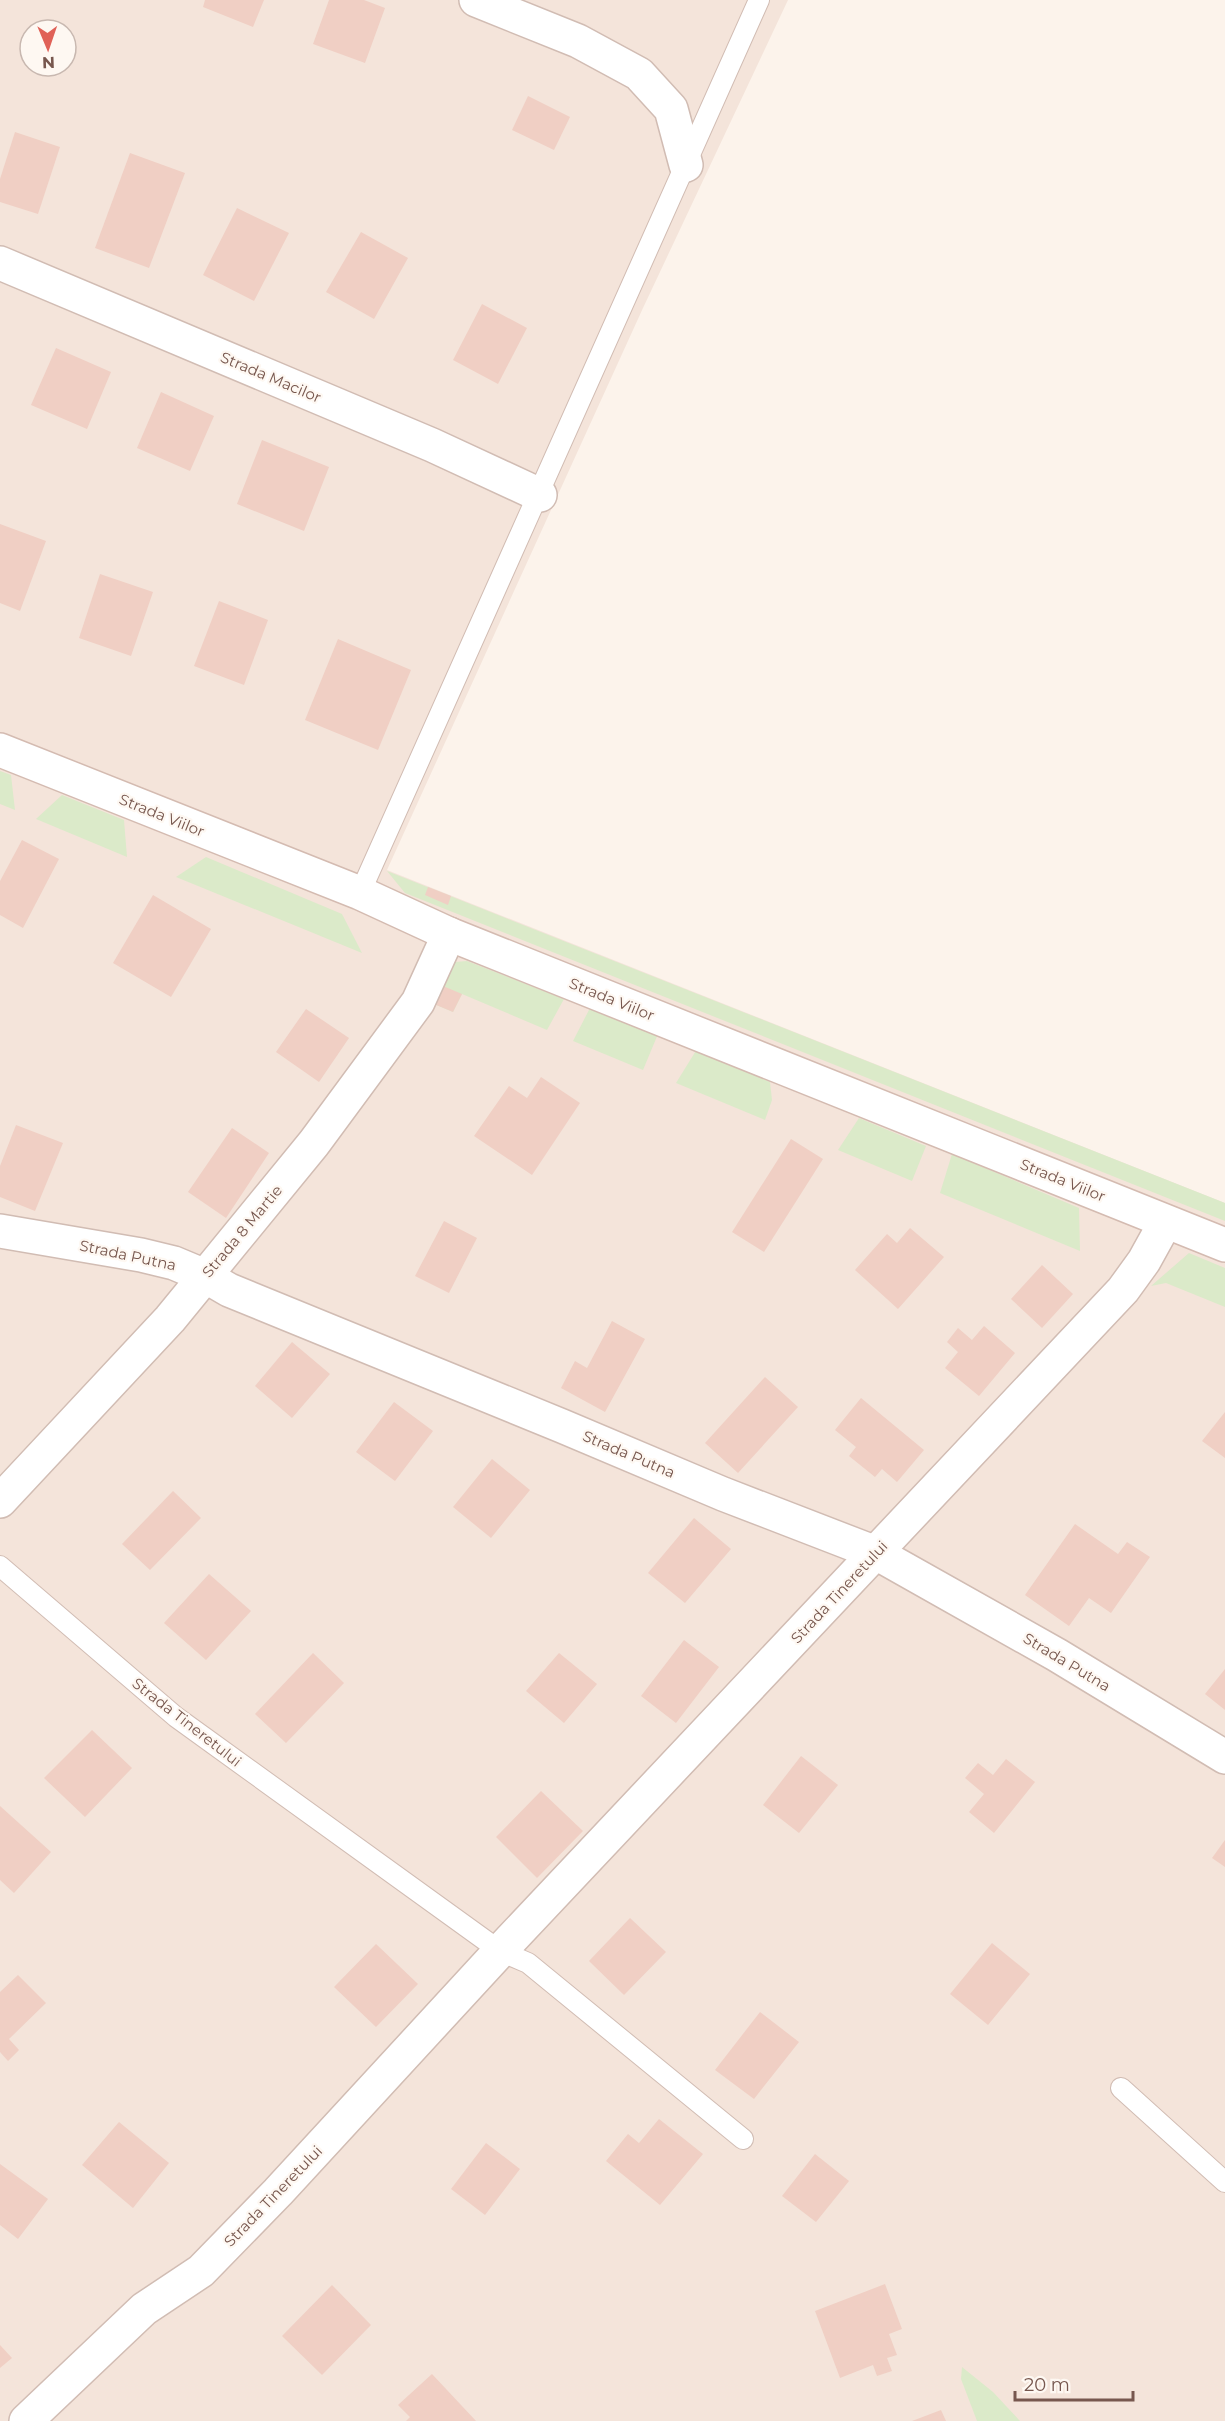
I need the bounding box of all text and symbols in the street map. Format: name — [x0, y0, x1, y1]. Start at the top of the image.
north arrow — [18, 18, 78, 78]
text: N — [42, 53, 55, 72]
street label: Strada Macilor — [218, 347, 324, 407]
street label: Strada Viilor — [117, 789, 207, 841]
street label: Strada Viilor — [567, 973, 657, 1025]
street label: Strada Viilor — [1018, 1154, 1108, 1206]
street label: Strada 8 Martie — [198, 1181, 286, 1281]
street label: Strada Putna — [78, 1235, 178, 1275]
street label: Strada Putna — [580, 1426, 678, 1482]
street label: Strada Tineretului — [787, 1537, 891, 1647]
street label: Strada Putna — [1020, 1629, 1114, 1695]
street label: Strada Tineretului — [129, 1673, 245, 1771]
street label: Strada Tineretului — [220, 2141, 326, 2251]
scale bar — [1015, 2364, 1134, 2402]
text: 20 m — [1024, 2374, 1070, 2396]

